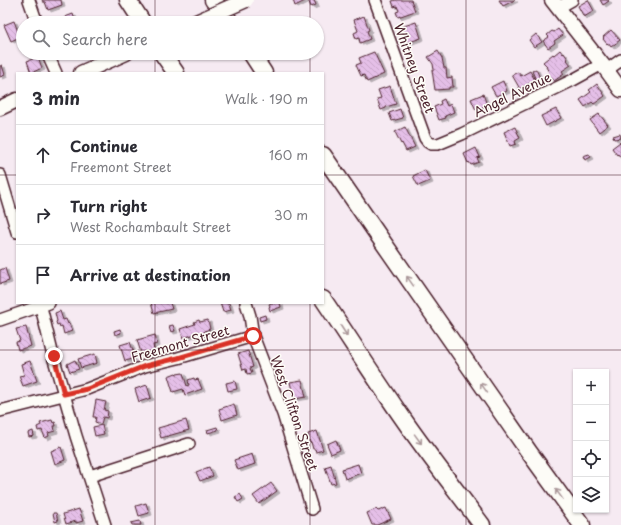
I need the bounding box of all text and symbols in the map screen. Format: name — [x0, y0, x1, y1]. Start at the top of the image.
search box — [16, 16, 324, 60]
street label: Whitney Street — [390, 20, 440, 116]
icon: search — [30, 27, 52, 49]
text: Search here — [62, 27, 148, 50]
street label: Angel Avenue — [470, 67, 554, 121]
text: 3 min — [32, 85, 80, 111]
text: Walk · 190 m — [225, 89, 308, 108]
text: Continue — [70, 134, 138, 157]
icon: ahead — [32, 144, 54, 166]
text: 160 m — [269, 145, 308, 164]
text: Freemont Street — [70, 157, 171, 176]
text: Turn right — [70, 194, 147, 217]
icon: right — [32, 204, 54, 226]
text: 30 m — [274, 205, 308, 224]
text: West Rochambault Street — [70, 217, 231, 236]
text: Arrive at destination — [70, 263, 231, 286]
icon: arrive — [32, 264, 54, 286]
one-way arrow — [406, 276, 414, 287]
street label: Freemont Street — [129, 320, 231, 366]
one-way arrow — [341, 325, 349, 337]
route start — [244, 327, 262, 345]
route end — [45, 347, 63, 365]
street label: West Clifton Street — [266, 353, 324, 473]
map controls — [573, 369, 609, 513]
button: + — [573, 369, 609, 405]
one-way arrow — [480, 382, 488, 393]
button: − — [573, 405, 609, 441]
one-way arrow — [414, 433, 422, 444]
button: locate — [573, 441, 609, 477]
button: layers — [573, 477, 609, 513]
one-way arrow — [555, 488, 563, 499]

